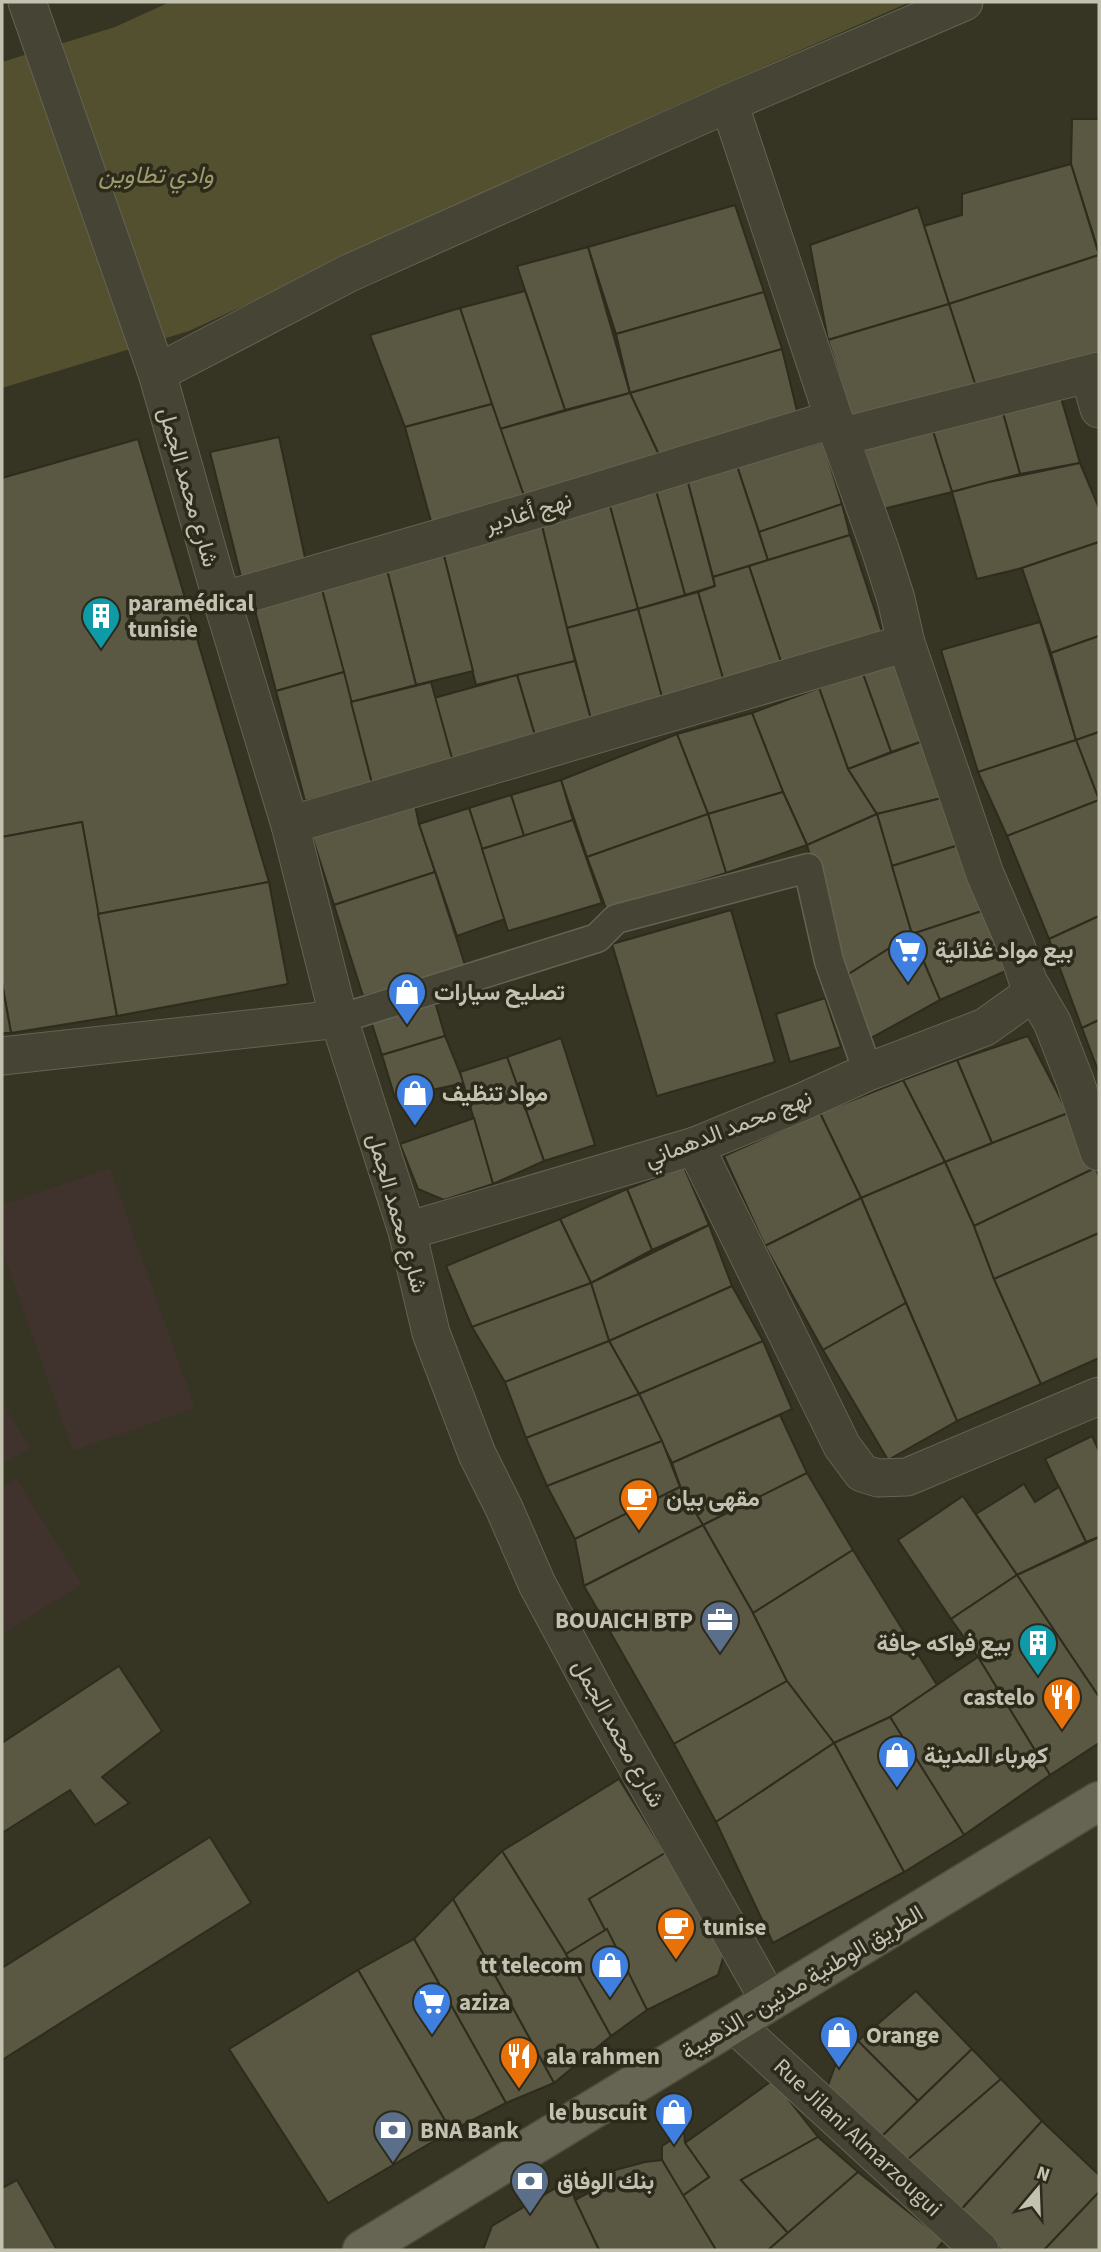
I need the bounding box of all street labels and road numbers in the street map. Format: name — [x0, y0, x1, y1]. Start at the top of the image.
street label: شارع محمد الجمل — [150, 403, 227, 571]
street label: نهج أغادير — [480, 484, 576, 542]
street label: نهج محمد الدهماني — [640, 1081, 818, 1178]
street label: شارع محمد الجمل — [359, 1129, 436, 1297]
street label: شارع محمد الجمل — [564, 1653, 673, 1813]
street label: الطريق الوطنية مدنين - الذهيبة — [675, 1897, 930, 2068]
street label: Rue Jilani Almarzougui — [766, 2050, 949, 2224]

